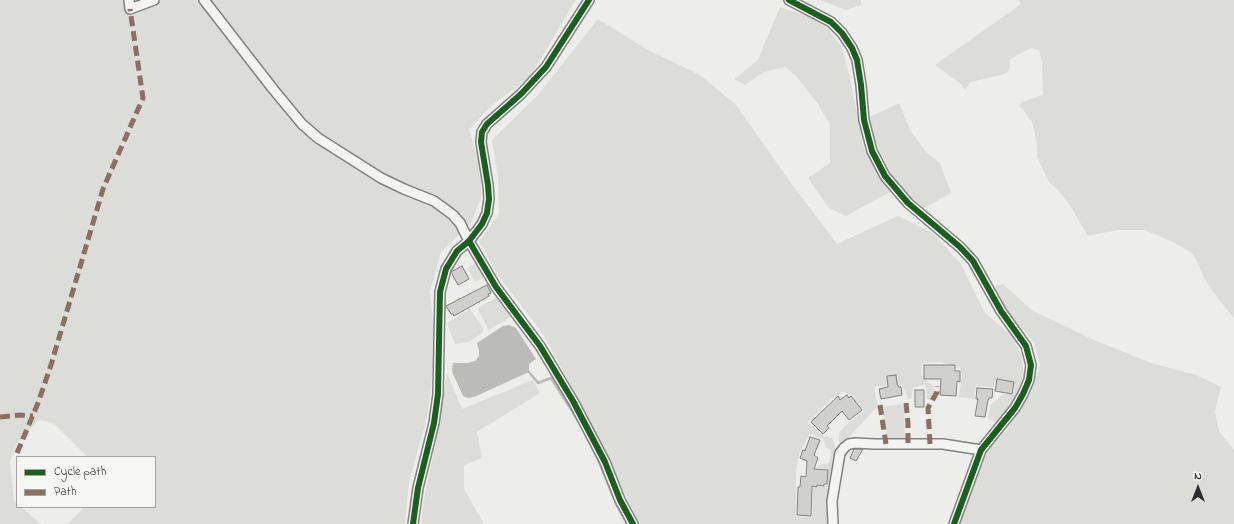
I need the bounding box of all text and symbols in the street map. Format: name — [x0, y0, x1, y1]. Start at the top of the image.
legend — [16, 456, 156, 508]
text: Cycle path — [54, 463, 106, 481]
north arrow — [1178, 468, 1218, 508]
text: N — [1194, 468, 1202, 484]
text: Path — [54, 483, 76, 501]

